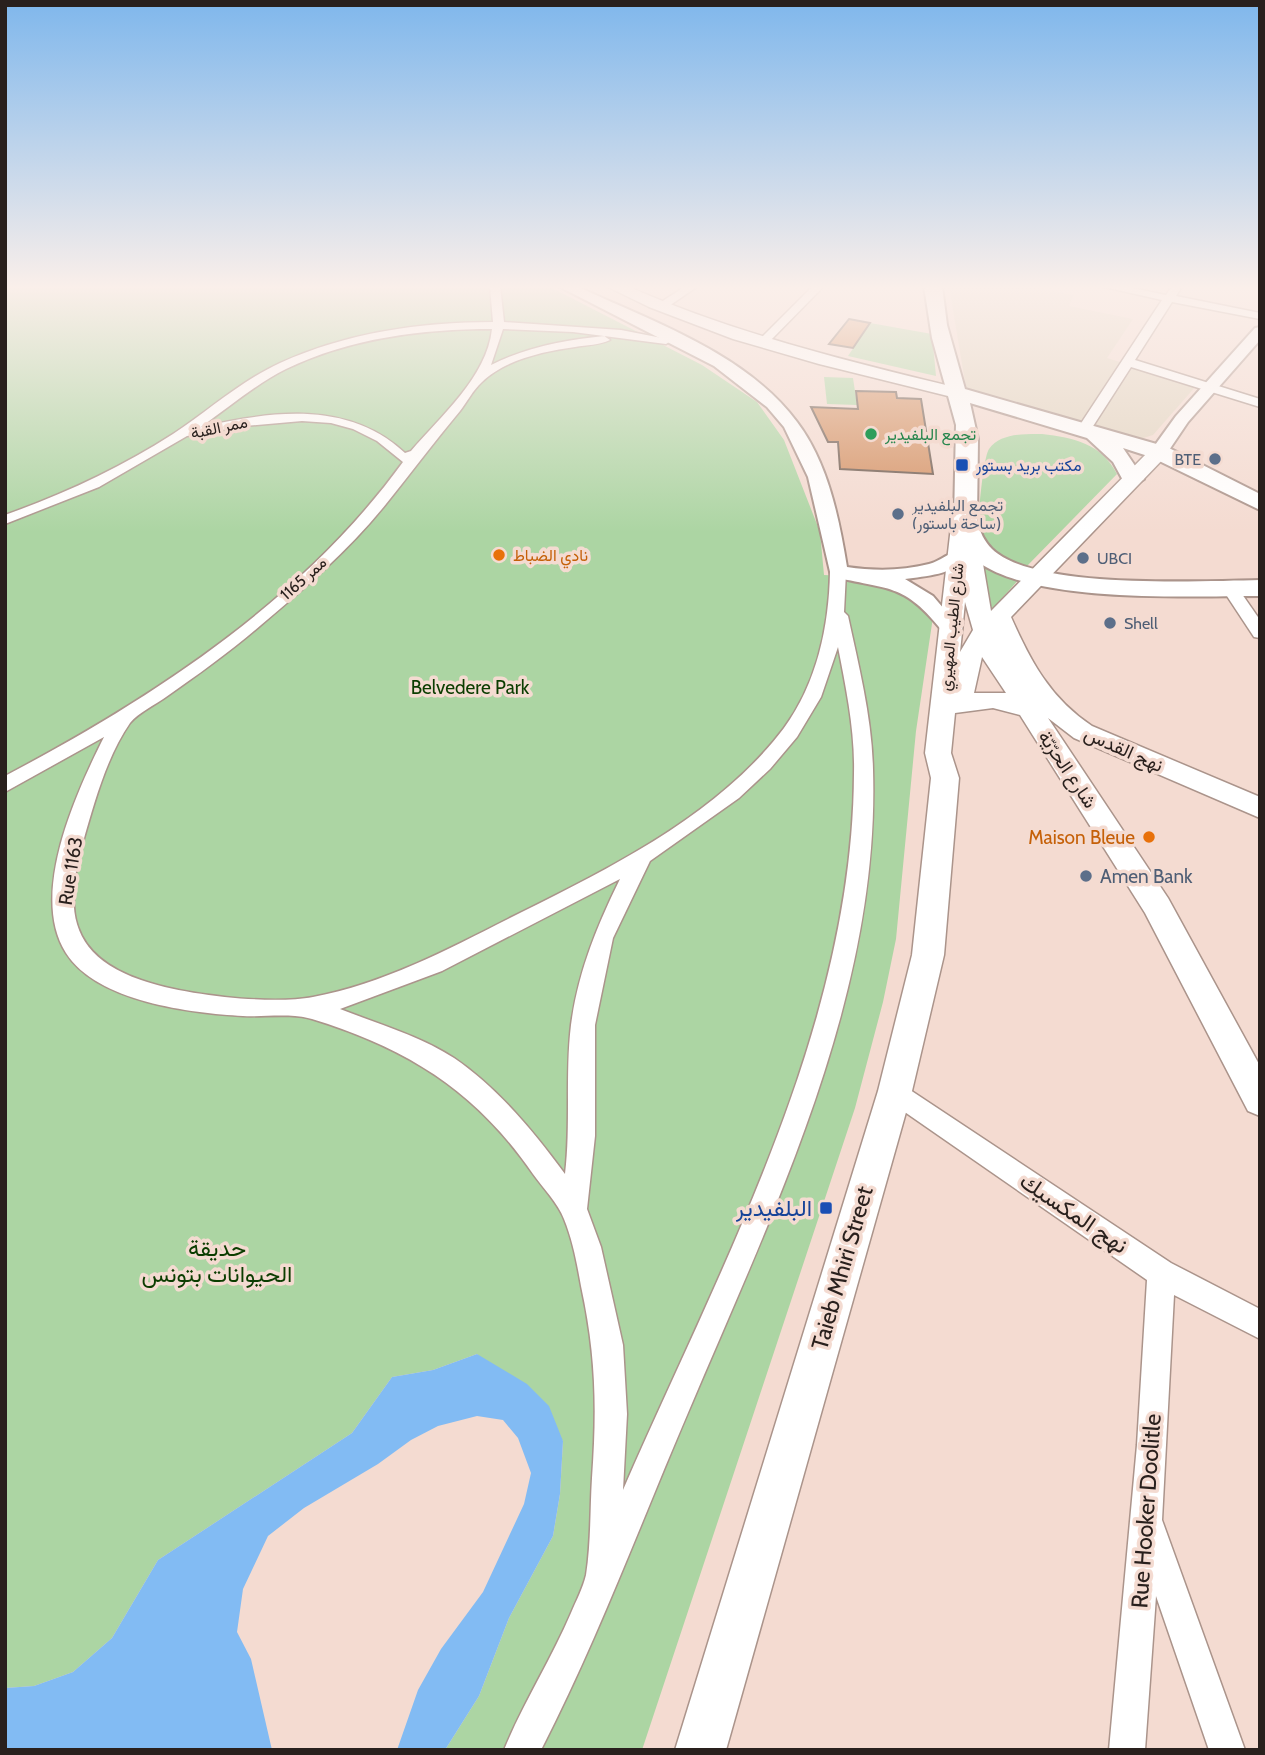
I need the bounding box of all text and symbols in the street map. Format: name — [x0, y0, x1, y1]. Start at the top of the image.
street label: ممر القبة — [189, 412, 249, 444]
place label: تجمع البلفيدير — [884, 425, 976, 446]
marker: تجمع البلفيدير — [863, 426, 879, 442]
place label: BTE — [1175, 450, 1201, 469]
marker: BTE — [1207, 451, 1223, 467]
place label: مكتب بريد بستور — [975, 456, 1081, 476]
marker: مكتب بريد بستور — [954, 457, 970, 473]
place label: تجمع البلفيدير (ساحة باستور) — [911, 496, 1003, 534]
marker: تجمع البلفيدير (ساحة باستور) — [890, 506, 906, 522]
place label: نادي الضباط — [513, 546, 588, 569]
marker: نادي الضباط — [491, 547, 507, 563]
place label: UBCI — [1097, 549, 1132, 568]
marker: UBCI — [1075, 550, 1091, 566]
street label: ممر 1165 — [276, 553, 331, 605]
street label: شارع الطيب المهيري — [935, 562, 972, 692]
place label: Shell — [1124, 614, 1158, 633]
marker: Shell — [1102, 615, 1118, 631]
park label: Belvedere Park — [411, 676, 530, 699]
street label: نهج القدس — [1080, 722, 1167, 779]
street label: شارع الحرّيّة — [1032, 726, 1102, 813]
place label: Maison Bleue — [1028, 826, 1135, 849]
marker: Maison Bleue — [1141, 829, 1157, 845]
street label: Rue 1163 — [54, 835, 87, 907]
place label: Amen Bank — [1100, 865, 1193, 888]
marker: Amen Bank — [1078, 868, 1094, 884]
street label: نهج المكسيك — [1013, 1167, 1133, 1261]
street label: Taieb Mhiri Street — [805, 1183, 879, 1353]
place label: البلفيدير — [735, 1194, 812, 1223]
marker: البلفيدير — [818, 1200, 834, 1216]
park label: حديقة الحيوانات بتونس — [142, 1234, 292, 1289]
street label: Rue Hooker Doolitle — [1125, 1413, 1167, 1609]

